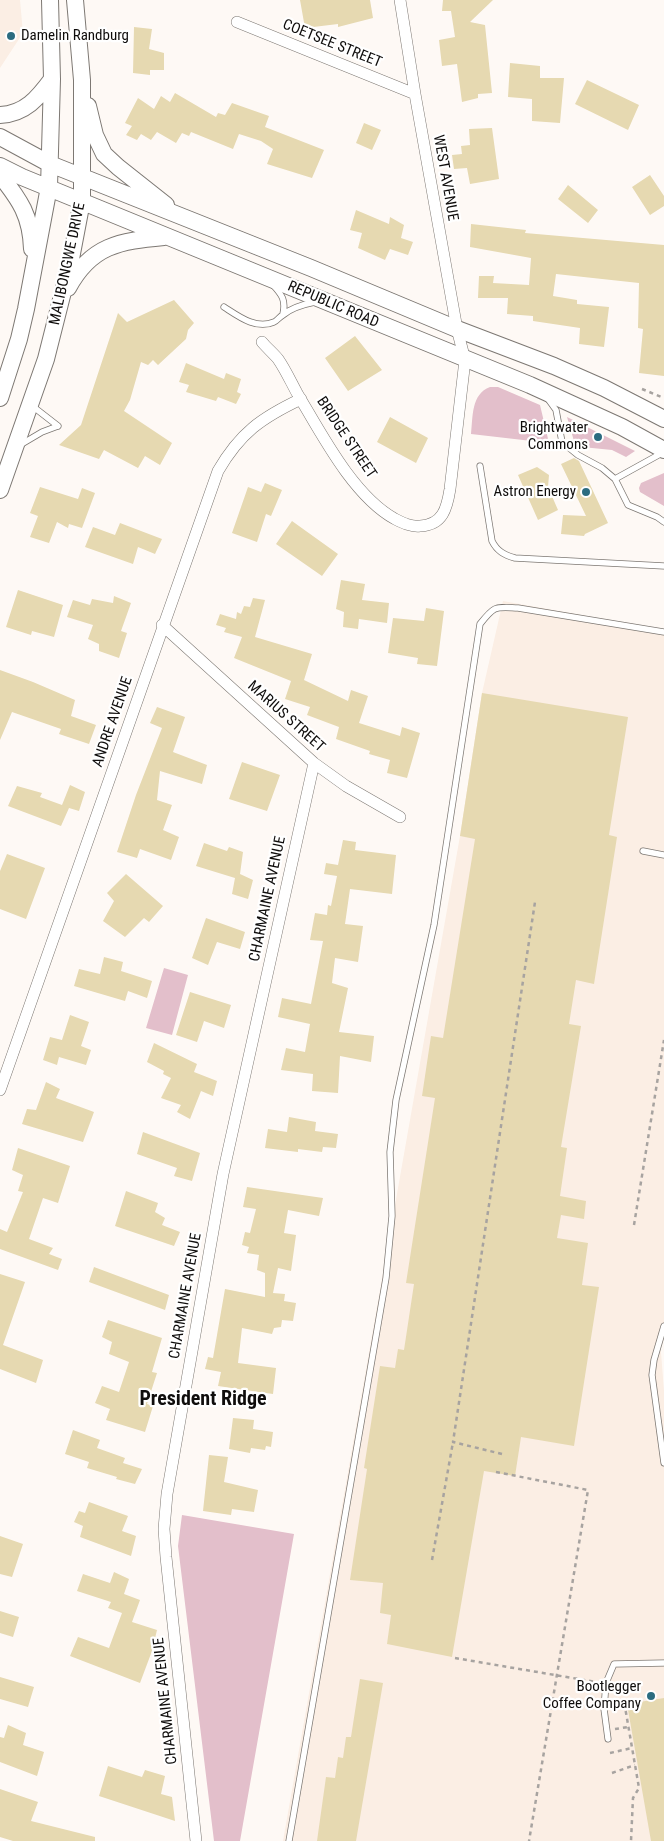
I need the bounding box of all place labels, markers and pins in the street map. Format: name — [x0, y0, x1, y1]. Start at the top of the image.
place label: Damelin Randburg — [21, 27, 129, 45]
marker: Damelin Randburg — [5, 30, 17, 42]
place label: Brightwater Commons — [520, 419, 588, 454]
marker: Brightwater Commons — [592, 431, 604, 443]
place label: Astron Energy — [494, 483, 576, 501]
marker: Astron Energy — [580, 486, 592, 498]
place label: Bootlegger Coffee Company — [543, 1678, 641, 1713]
marker: Bootlegger Coffee Company — [645, 1690, 657, 1702]

